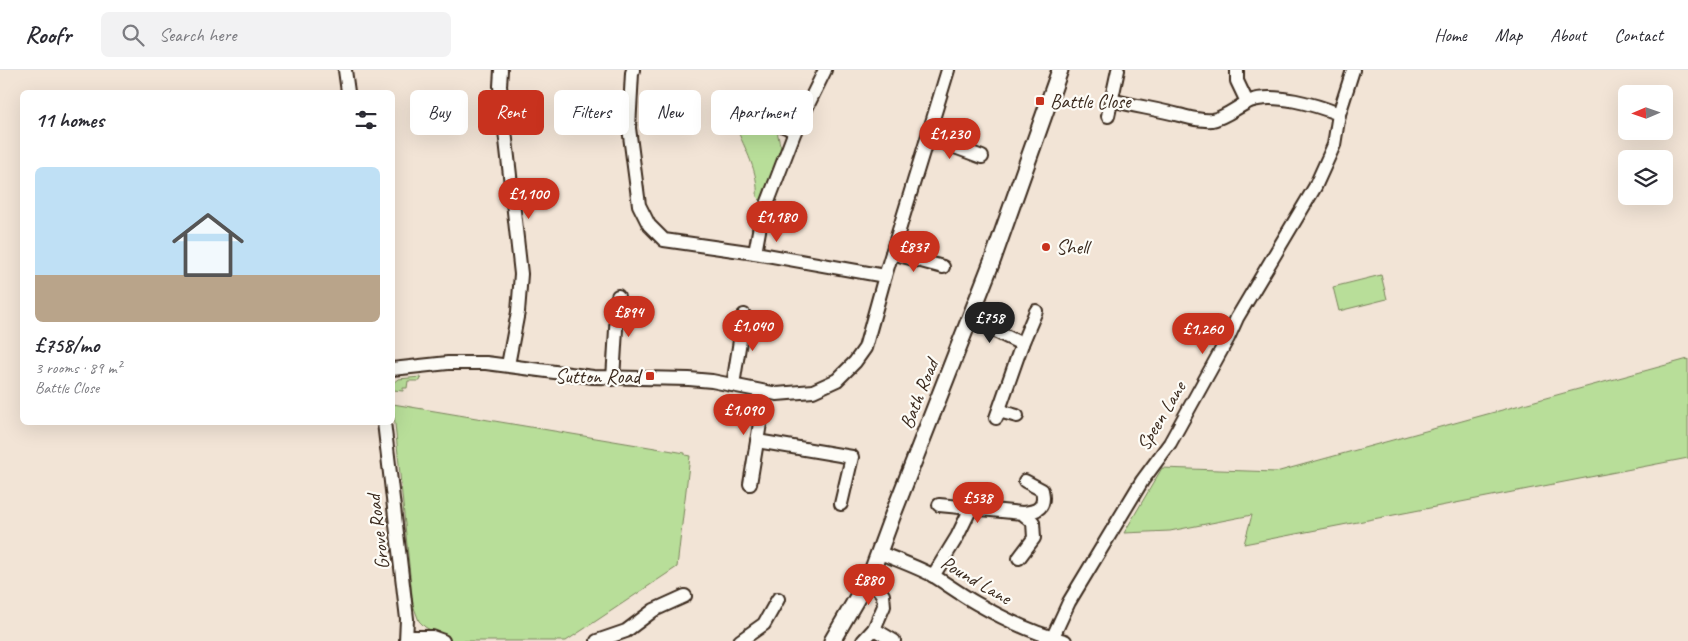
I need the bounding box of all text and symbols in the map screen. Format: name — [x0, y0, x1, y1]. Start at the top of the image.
search box — [101, 12, 451, 57]
text: Roofr — [25, 20, 71, 50]
icon: search — [119, 21, 147, 49]
text: Search here — [159, 23, 236, 47]
text: Home — [1434, 24, 1467, 46]
text: Map — [1495, 24, 1522, 46]
text: About — [1550, 24, 1586, 46]
text: Contact — [1614, 24, 1663, 46]
north arrow — [1618, 85, 1672, 140]
map controls — [1618, 85, 1673, 205]
place label: Battle Close — [1050, 89, 1132, 114]
chip: Buy — [410, 90, 468, 135]
chip: Rent — [478, 90, 544, 135]
chip: Filters — [554, 90, 629, 135]
chip: New — [639, 90, 701, 135]
chip: Apartment — [711, 90, 813, 135]
marker: Battle Close — [1034, 95, 1046, 107]
icon: filters — [352, 106, 380, 134]
text: 11 homes — [35, 107, 104, 133]
pin: £1,230 — [909, 118, 991, 160]
text: £1,230 — [930, 124, 970, 144]
button: layers — [1618, 150, 1673, 205]
pin: £1,100 — [488, 178, 570, 220]
text: £1,100 — [509, 184, 549, 204]
icon: home — [163, 200, 253, 290]
pin: £1,180 — [736, 200, 818, 243]
text: £1,180 — [757, 207, 797, 227]
pin: £837 — [884, 230, 944, 273]
place label: Shell — [1056, 235, 1092, 260]
text: £837 — [900, 237, 928, 257]
marker: Shell — [1040, 241, 1052, 253]
pin: £894 — [599, 296, 659, 338]
text: £894 — [615, 302, 643, 322]
pin: £758 — [960, 302, 1020, 344]
text: £758 — [976, 308, 1004, 328]
pin: £1,040 — [712, 310, 794, 352]
pin: £1,260 — [1162, 312, 1244, 355]
text: £1,040 — [733, 316, 773, 336]
text: £1,260 — [1183, 319, 1223, 339]
text: £758/mo — [35, 332, 99, 358]
street label: Bath Road — [894, 353, 945, 432]
text: 3 rooms · 89 m² — [35, 358, 121, 378]
place label: Sutton Road — [555, 364, 643, 389]
marker: Sutton Road — [644, 370, 656, 382]
street label: Speen Lane — [1131, 376, 1192, 455]
text: Battle Close — [35, 378, 99, 398]
pin: £1,090 — [703, 394, 785, 436]
text: £1,090 — [725, 400, 763, 420]
pin: £538 — [948, 482, 1008, 524]
text: £538 — [964, 488, 992, 508]
street label: Grove Road — [361, 490, 395, 571]
street label: Pound Lane — [936, 550, 1017, 611]
pin: £880 — [839, 564, 899, 606]
text: £880 — [855, 570, 883, 590]

